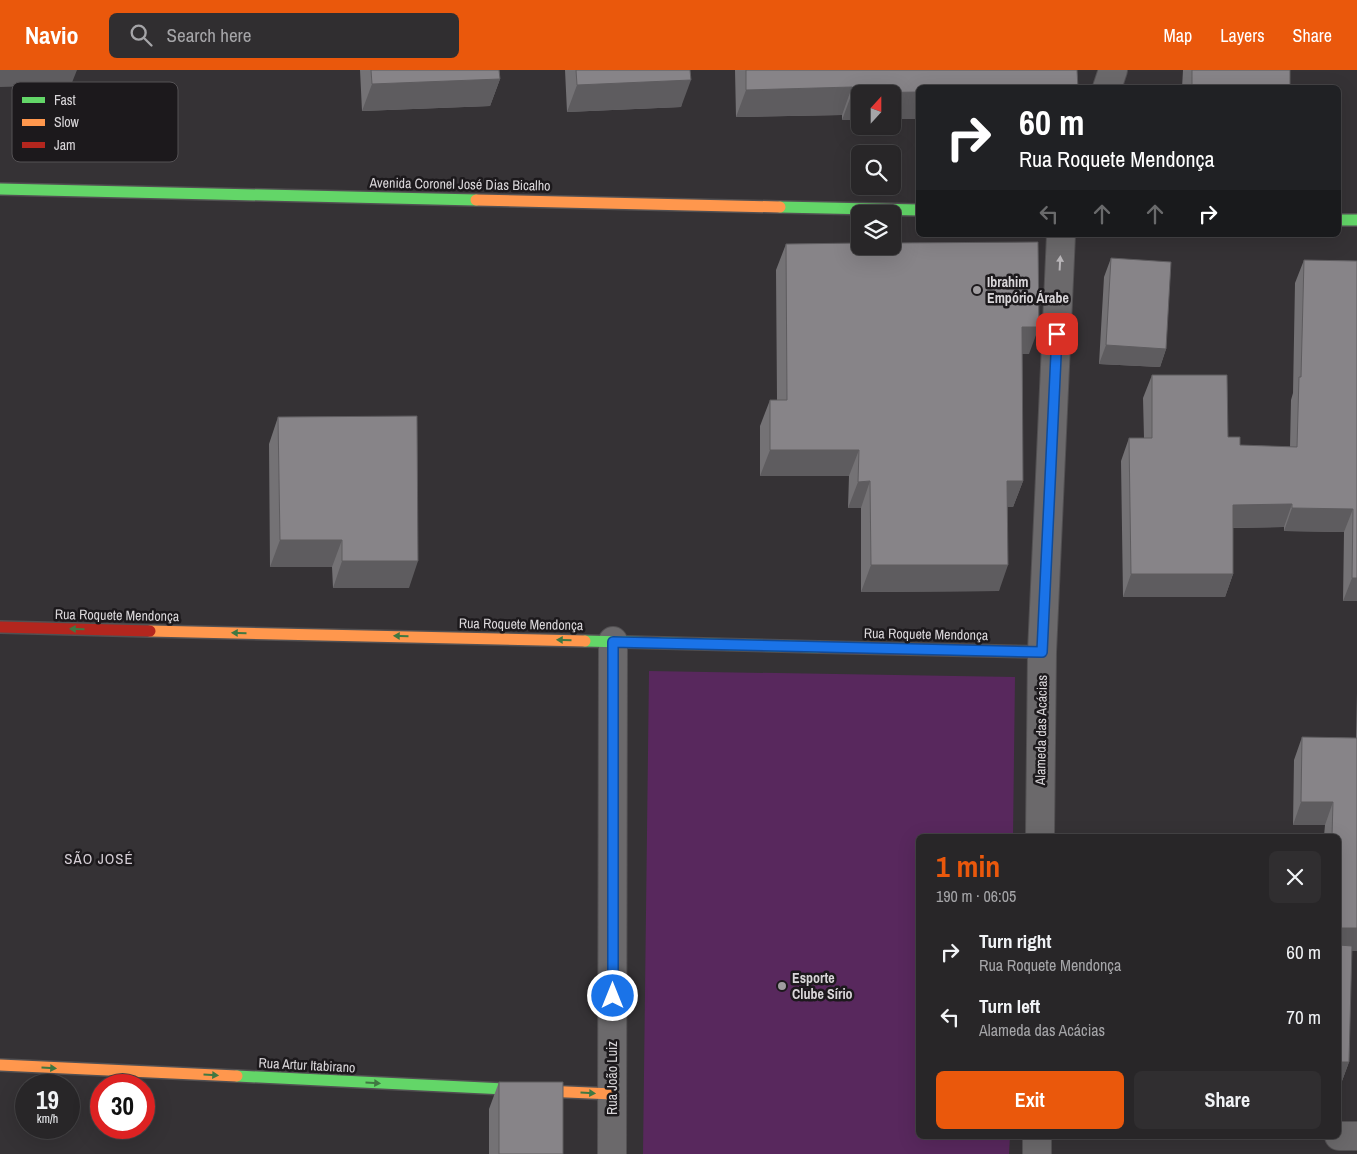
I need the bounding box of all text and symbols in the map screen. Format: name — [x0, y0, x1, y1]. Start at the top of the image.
search box — [109, 13, 459, 58]
text: Navio — [25, 19, 79, 51]
icon: search — [127, 21, 155, 49]
text: Search here — [167, 22, 251, 48]
text: Map — [1164, 23, 1192, 48]
text: Layers — [1220, 23, 1265, 48]
text: Share — [1293, 23, 1332, 48]
legend — [12, 82, 178, 162]
north arrow — [851, 85, 901, 135]
map controls — [851, 85, 901, 255]
text: Fast — [54, 91, 76, 109]
text: 60 m — [1019, 99, 1084, 146]
icon: right — [936, 105, 1001, 170]
text: Slow — [54, 113, 80, 131]
text: Jam — [54, 136, 76, 154]
text: Rua Roquete Mendonça — [1019, 144, 1215, 174]
button: search — [851, 145, 901, 195]
street label: Avenida Coronel José Dias Bicalho — [368, 173, 551, 195]
icon: left — [1035, 200, 1063, 228]
icon: ahead — [1088, 200, 1116, 228]
icon: ahead — [1141, 200, 1169, 228]
icon: right — [1194, 200, 1222, 228]
button: layers — [851, 205, 901, 255]
one-way arrow — [1056, 255, 1064, 271]
place label: Ibrahim Empório Árabe — [987, 273, 1069, 307]
marker: Ibrahim Empório Árabe — [971, 284, 983, 296]
pin — [1036, 313, 1078, 355]
icon: arrive — [1043, 320, 1071, 348]
street label: Rua Roquete Mendonça — [55, 605, 180, 625]
street label: Rua Roquete Mendonça — [459, 614, 584, 634]
one-way arrow — [68, 624, 84, 632]
street label: Rua Roquete Mendonça — [864, 624, 989, 644]
one-way arrow — [231, 628, 247, 636]
one-way arrow — [393, 632, 409, 640]
one-way arrow — [556, 636, 572, 644]
street label: Alameda das Acácias — [1031, 674, 1051, 786]
text: 1 min — [936, 846, 1000, 886]
district label: SÃO JOSÉ — [64, 848, 134, 869]
button: close — [1269, 851, 1321, 903]
text: 190 m · 06:05 — [936, 885, 1016, 907]
text: Turn right — [979, 928, 1051, 954]
icon: right — [936, 938, 964, 966]
text: 60 m — [1286, 939, 1321, 965]
text: Rua Roquete Mendonça — [979, 954, 1121, 976]
position arrow — [586, 969, 638, 1021]
place label: Esporte Clube Sírio — [792, 969, 853, 1003]
marker: Esporte Clube Sírio — [776, 980, 788, 992]
text: Turn left — [979, 993, 1040, 1019]
icon: left — [936, 1003, 964, 1031]
text: 70 m — [1286, 1004, 1321, 1030]
text: Alameda das Acácias — [979, 1019, 1105, 1041]
street label: Rua João Luiz — [603, 1041, 621, 1115]
street label: Rua Artur Itabirano — [258, 1053, 356, 1077]
one-way arrow — [41, 1064, 57, 1072]
button: Exit — [936, 1071, 1124, 1129]
button: Share — [1134, 1071, 1321, 1129]
one-way arrow — [203, 1072, 219, 1080]
speed limit sign: 30 — [90, 1074, 155, 1139]
one-way arrow — [366, 1079, 382, 1087]
text: 19 — [36, 1083, 59, 1117]
one-way arrow — [580, 1089, 596, 1097]
text: km/h — [37, 1111, 58, 1127]

